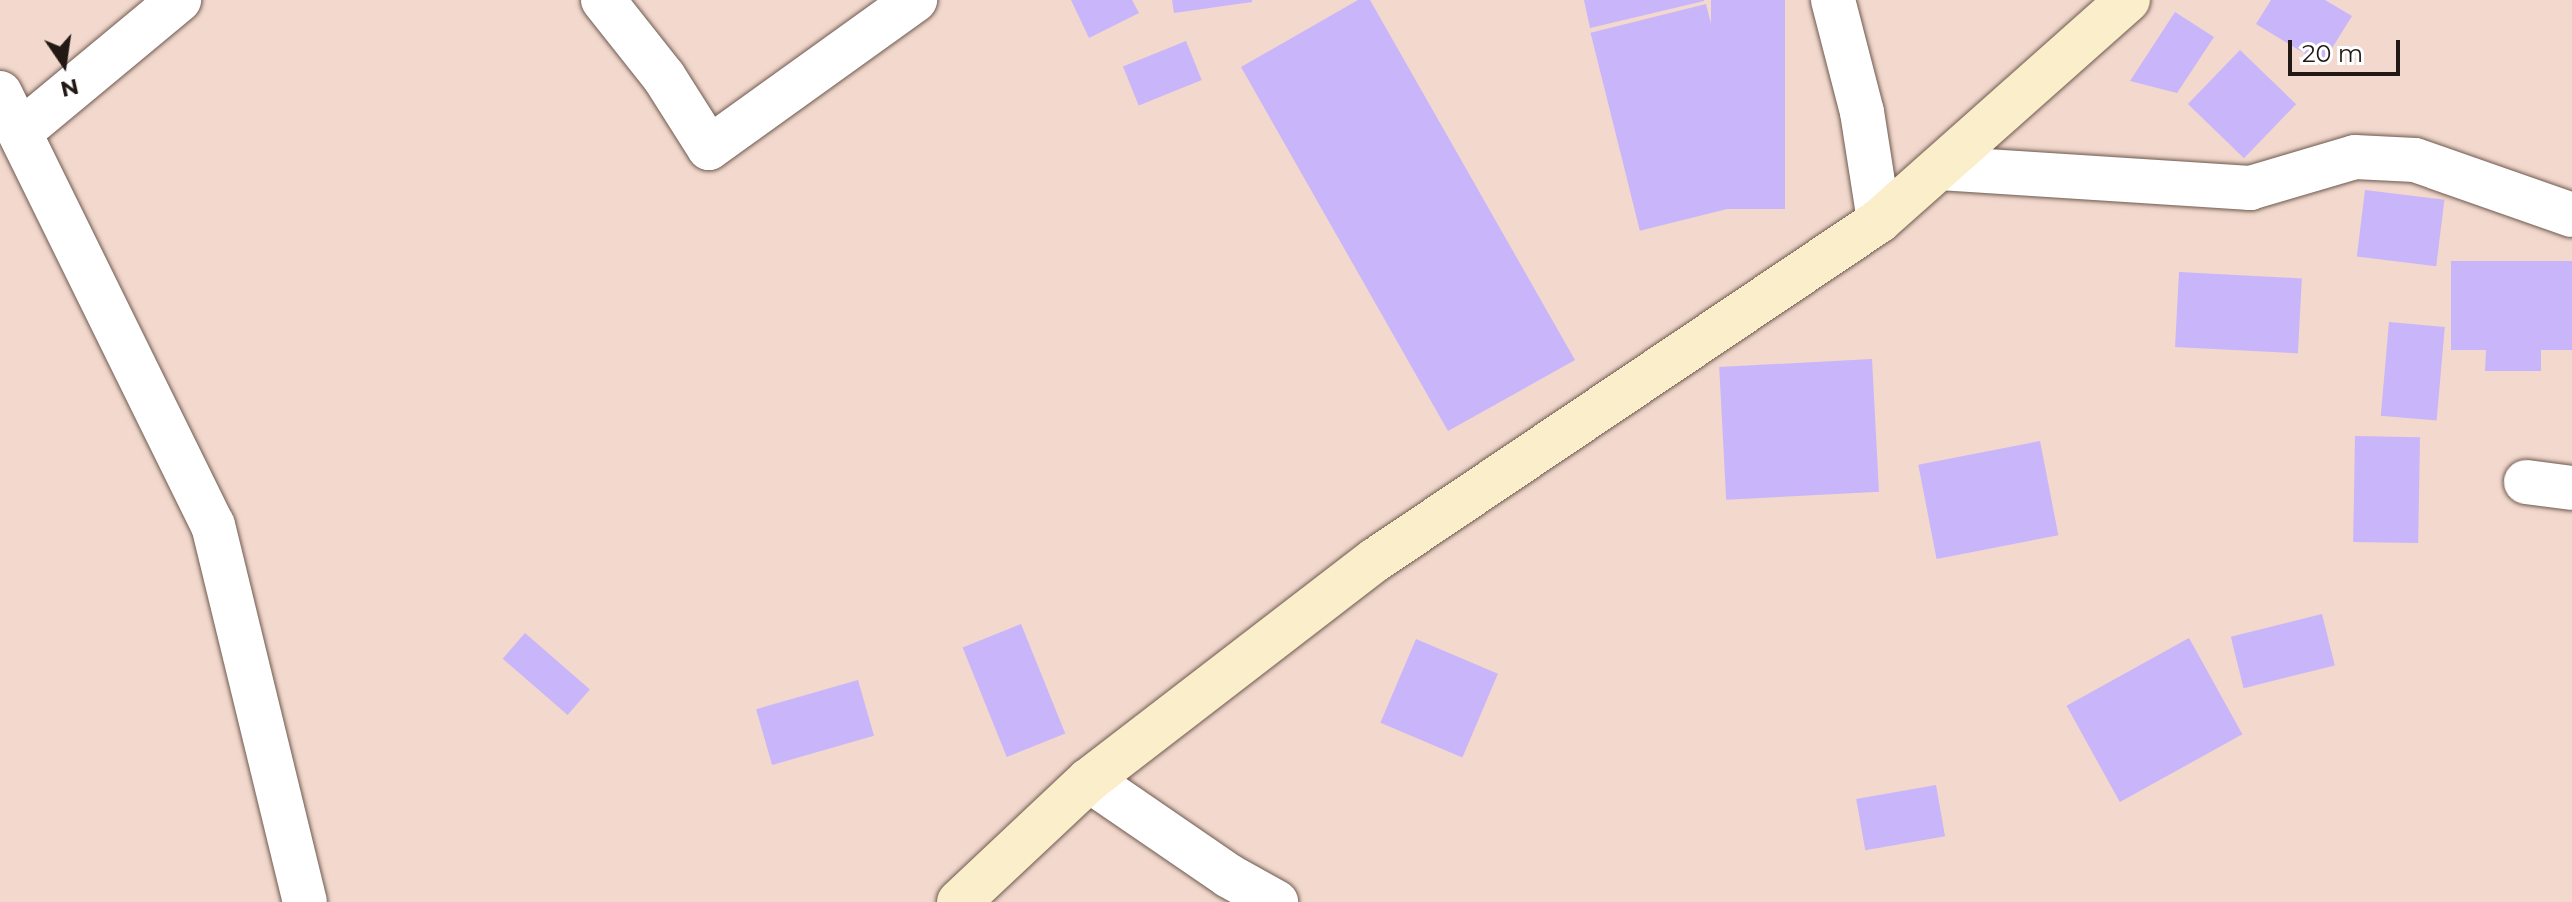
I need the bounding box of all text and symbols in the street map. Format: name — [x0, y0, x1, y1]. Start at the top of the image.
north arrow — [24, 24, 104, 104]
scale bar — [2292, 24, 2404, 74]
text: 20 m — [2302, 39, 2363, 68]
text: N — [58, 73, 81, 103]

